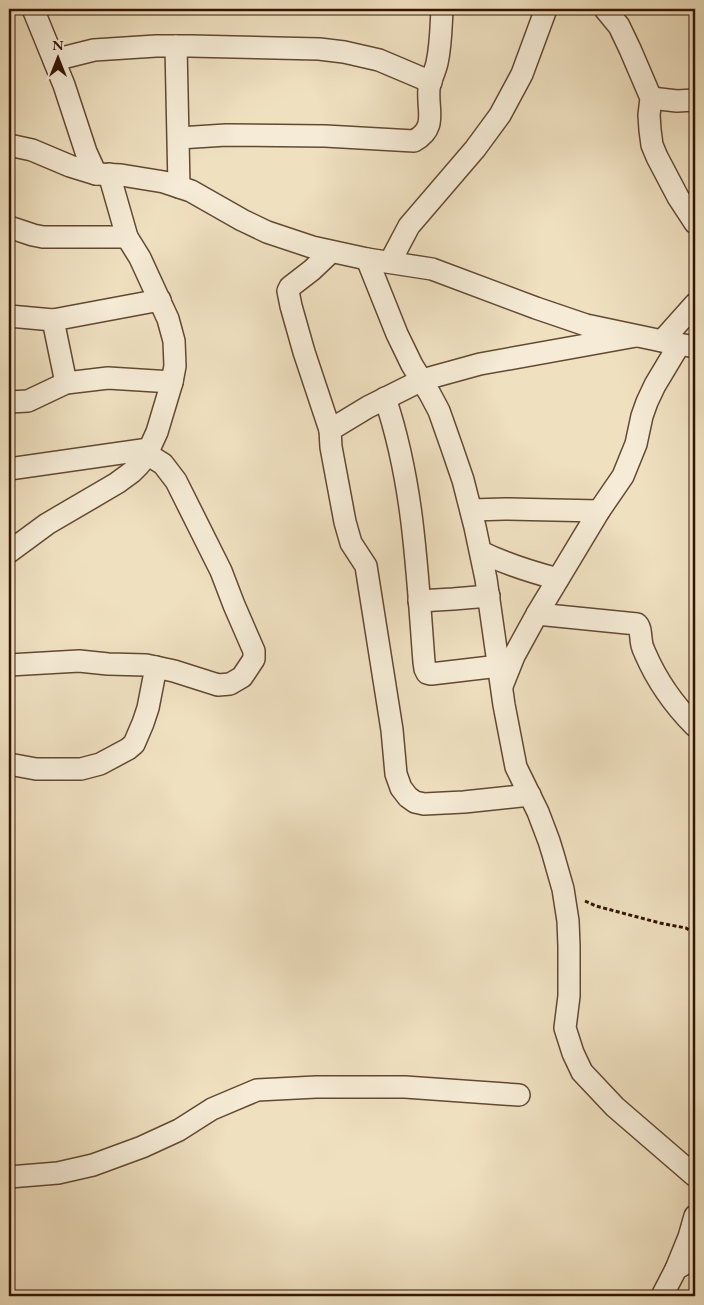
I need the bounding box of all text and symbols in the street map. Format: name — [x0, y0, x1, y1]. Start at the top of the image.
north arrow — [32, 32, 82, 82]
text: N — [52, 36, 64, 54]

